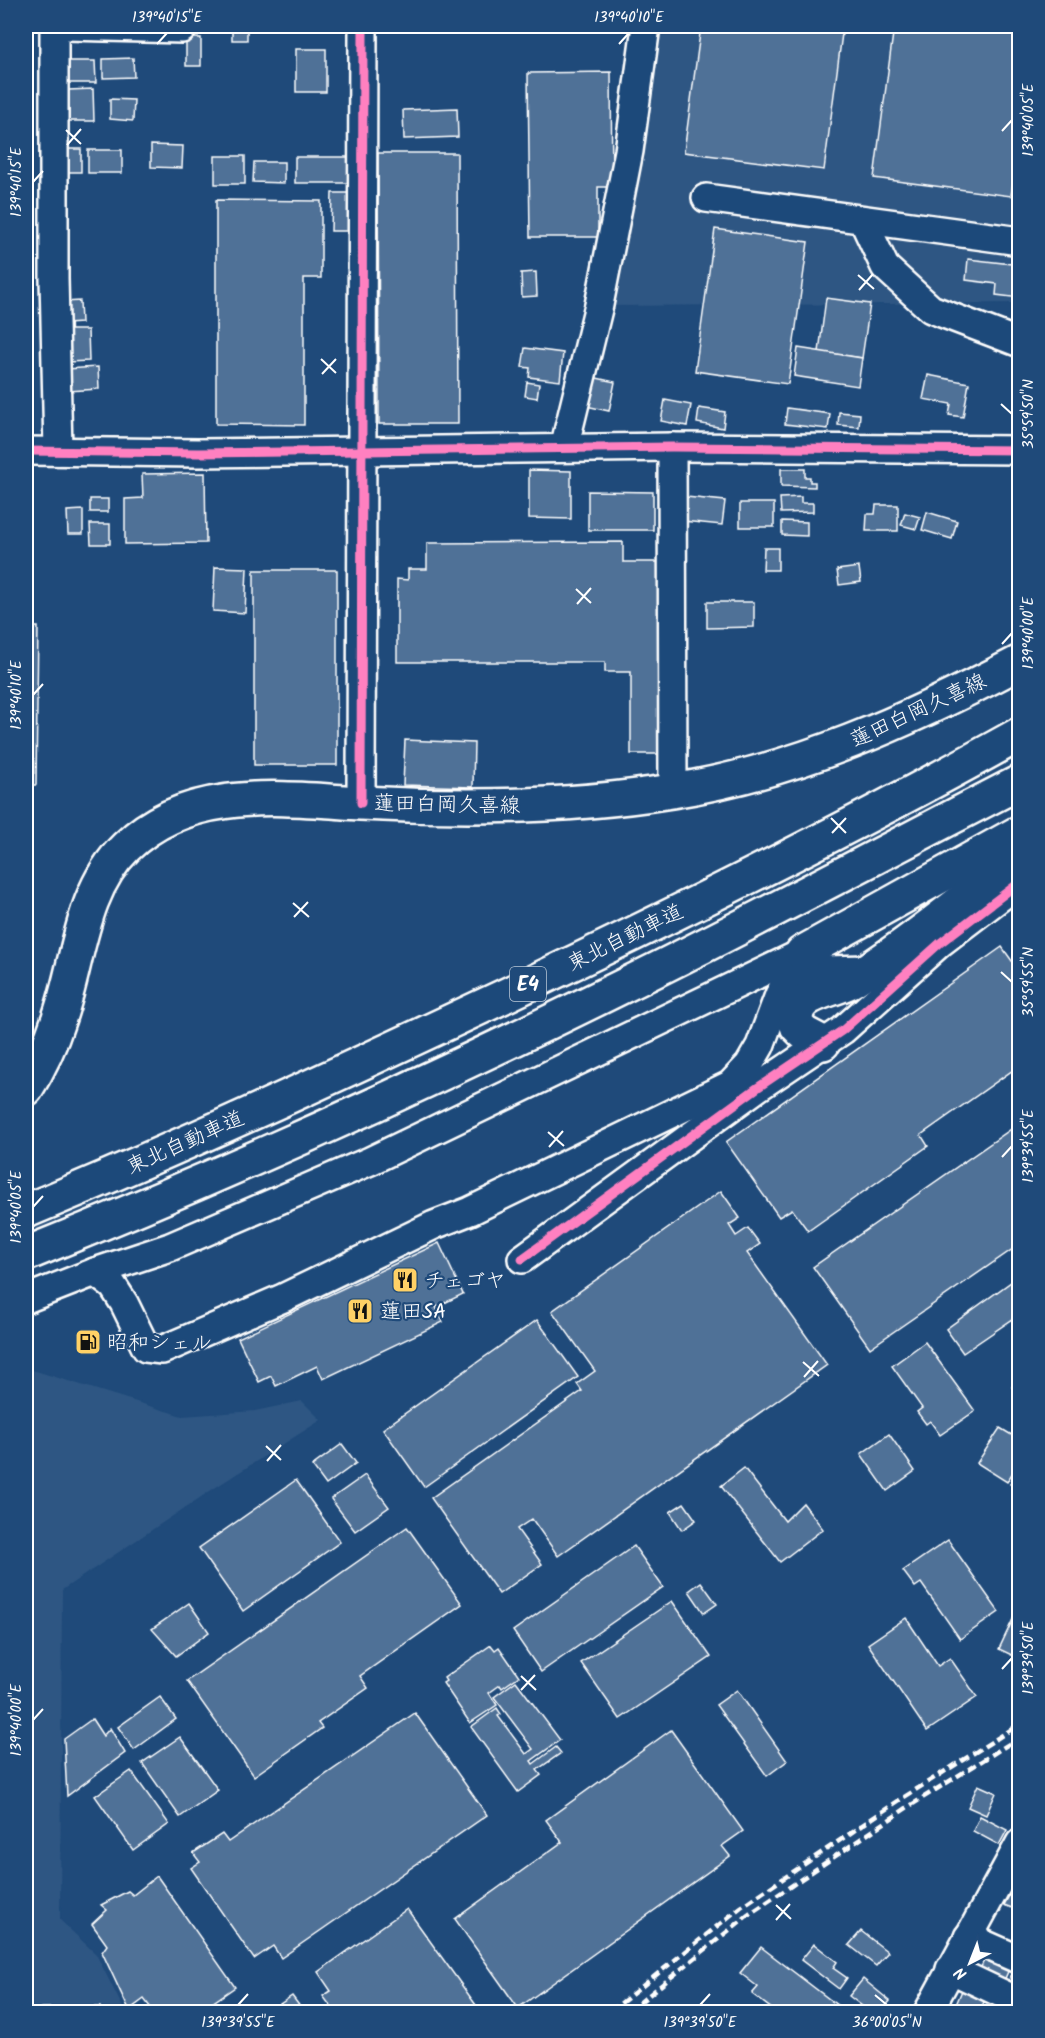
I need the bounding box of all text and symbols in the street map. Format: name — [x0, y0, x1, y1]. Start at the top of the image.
text: 139°40'15"E — [132, 6, 203, 30]
text: 139°40'10"E — [594, 6, 665, 30]
text: 139°40'05"E — [1017, 82, 1041, 156]
text: 139°40'15"E — [5, 146, 29, 217]
text: 35°59'50"N — [1017, 379, 1041, 449]
text: 139°40'00"E — [1017, 596, 1041, 669]
text: 139°40'10"E — [5, 659, 29, 730]
street label: 蓮田白岡久喜線 — [845, 665, 992, 757]
street label: 蓮田白岡久喜線 — [373, 788, 521, 823]
street label: 東北自動車道 — [562, 896, 690, 981]
text: 35°59'55"N — [1017, 947, 1041, 1017]
road number: E4 — [510, 967, 546, 1001]
street label: 東北自動車道 — [121, 1103, 250, 1184]
text: 139°39'55"E — [1017, 1108, 1041, 1183]
text: 139°40'05"E — [5, 1169, 29, 1243]
restaurant icon: チェゴヤ — [390, 1265, 420, 1295]
place label: チェゴヤ — [424, 1265, 506, 1298]
restaurant icon: 蓮田SA — [345, 1296, 375, 1326]
place label: 蓮田SA — [380, 1296, 446, 1329]
fuel station icon: 昭和シェル — [73, 1327, 103, 1357]
place label: 昭和シェル — [107, 1327, 212, 1360]
text: 139°39'50"E — [1017, 1620, 1041, 1695]
text: 139°40'00"E — [5, 1683, 29, 1756]
north arrow — [940, 1933, 1000, 1993]
text: N — [949, 1960, 973, 1986]
text: 139°39'55"E — [201, 2011, 276, 2035]
text: 139°39'50"E — [663, 2011, 738, 2035]
text: 36°00'05"N — [852, 2011, 922, 2035]

